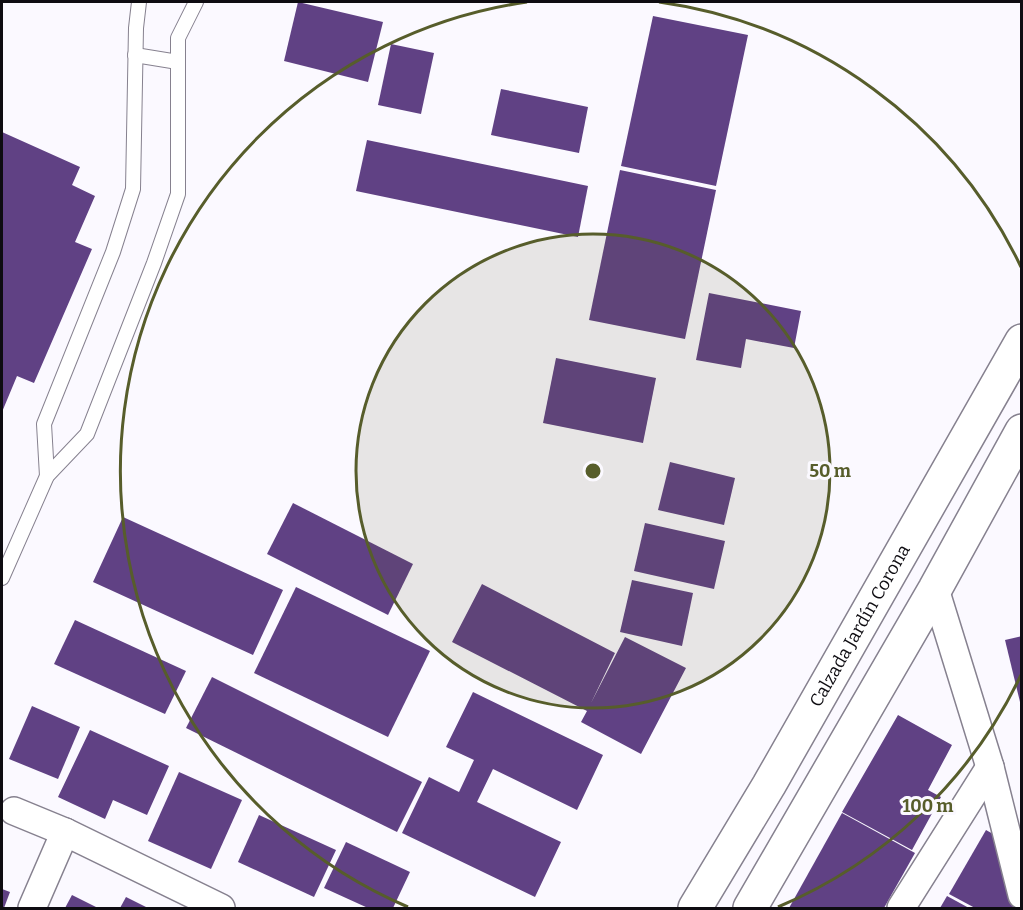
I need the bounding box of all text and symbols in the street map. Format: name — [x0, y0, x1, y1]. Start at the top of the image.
text: 50 m — [809, 460, 851, 482]
centre of rings — [583, 461, 603, 481]
street label: Calzada Jardín Corona — [805, 540, 915, 711]
text: 100 m — [902, 795, 954, 817]

